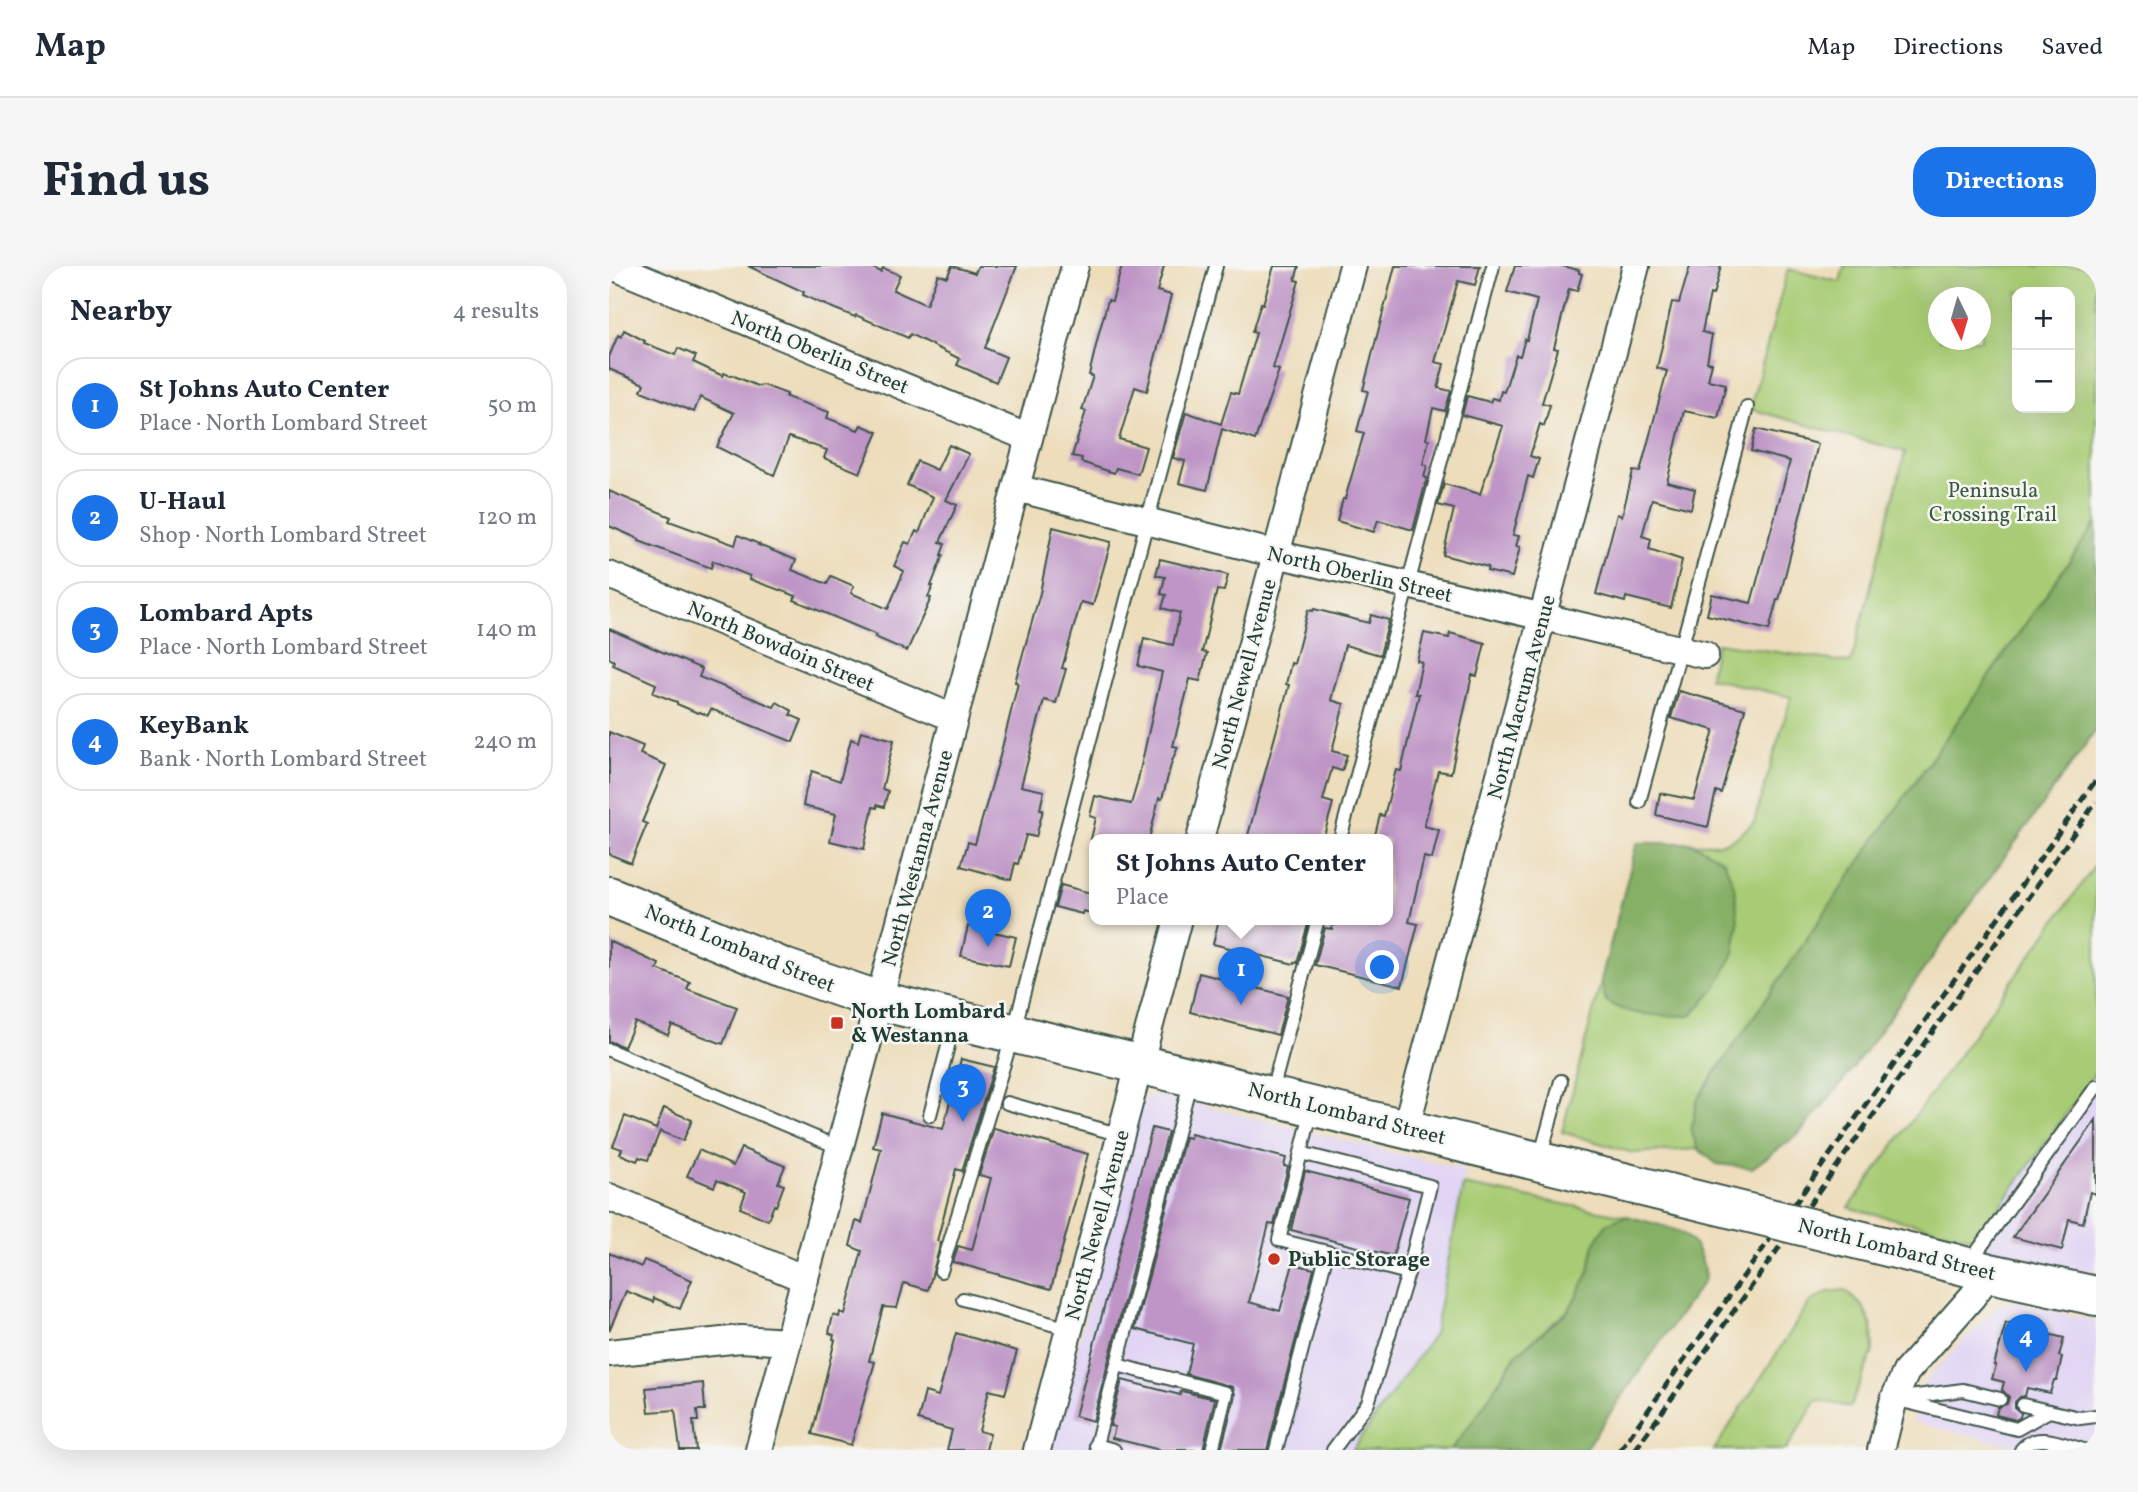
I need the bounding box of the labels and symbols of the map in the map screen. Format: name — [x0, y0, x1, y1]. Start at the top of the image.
north arrow — [1928, 287, 1991, 350]
street label: North Oberlin Street — [726, 304, 913, 402]
park label: Peninsula Crossing Trail — [1929, 477, 2057, 530]
street label: North Oberlin Street — [1264, 540, 1455, 611]
street label: North Newell Avenue — [1206, 576, 1285, 773]
street label: North Macrum Avenue — [1481, 592, 1564, 803]
street label: North Bowdoin Street — [682, 595, 879, 700]
street label: North Westanna Avenue — [876, 747, 961, 970]
pin: 2 — [965, 889, 1011, 947]
street label: North Lombard Street — [640, 898, 839, 1001]
pin: 1 — [1218, 947, 1264, 1005]
your location — [1365, 950, 1399, 984]
place label: North Lombard & Westanna — [851, 998, 1006, 1051]
marker: North Lombard & Westanna — [829, 1015, 845, 1031]
pin: 3 — [940, 1064, 986, 1122]
street label: North Lombard Street — [1245, 1076, 1449, 1153]
street label: North Newell Avenue — [1059, 1127, 1138, 1324]
street label: North Lombard Street — [1795, 1212, 1999, 1289]
place label: Public Storage — [1288, 1246, 1430, 1275]
marker: Public Storage — [1266, 1251, 1282, 1267]
pin: 4 — [2003, 1314, 2049, 1372]

